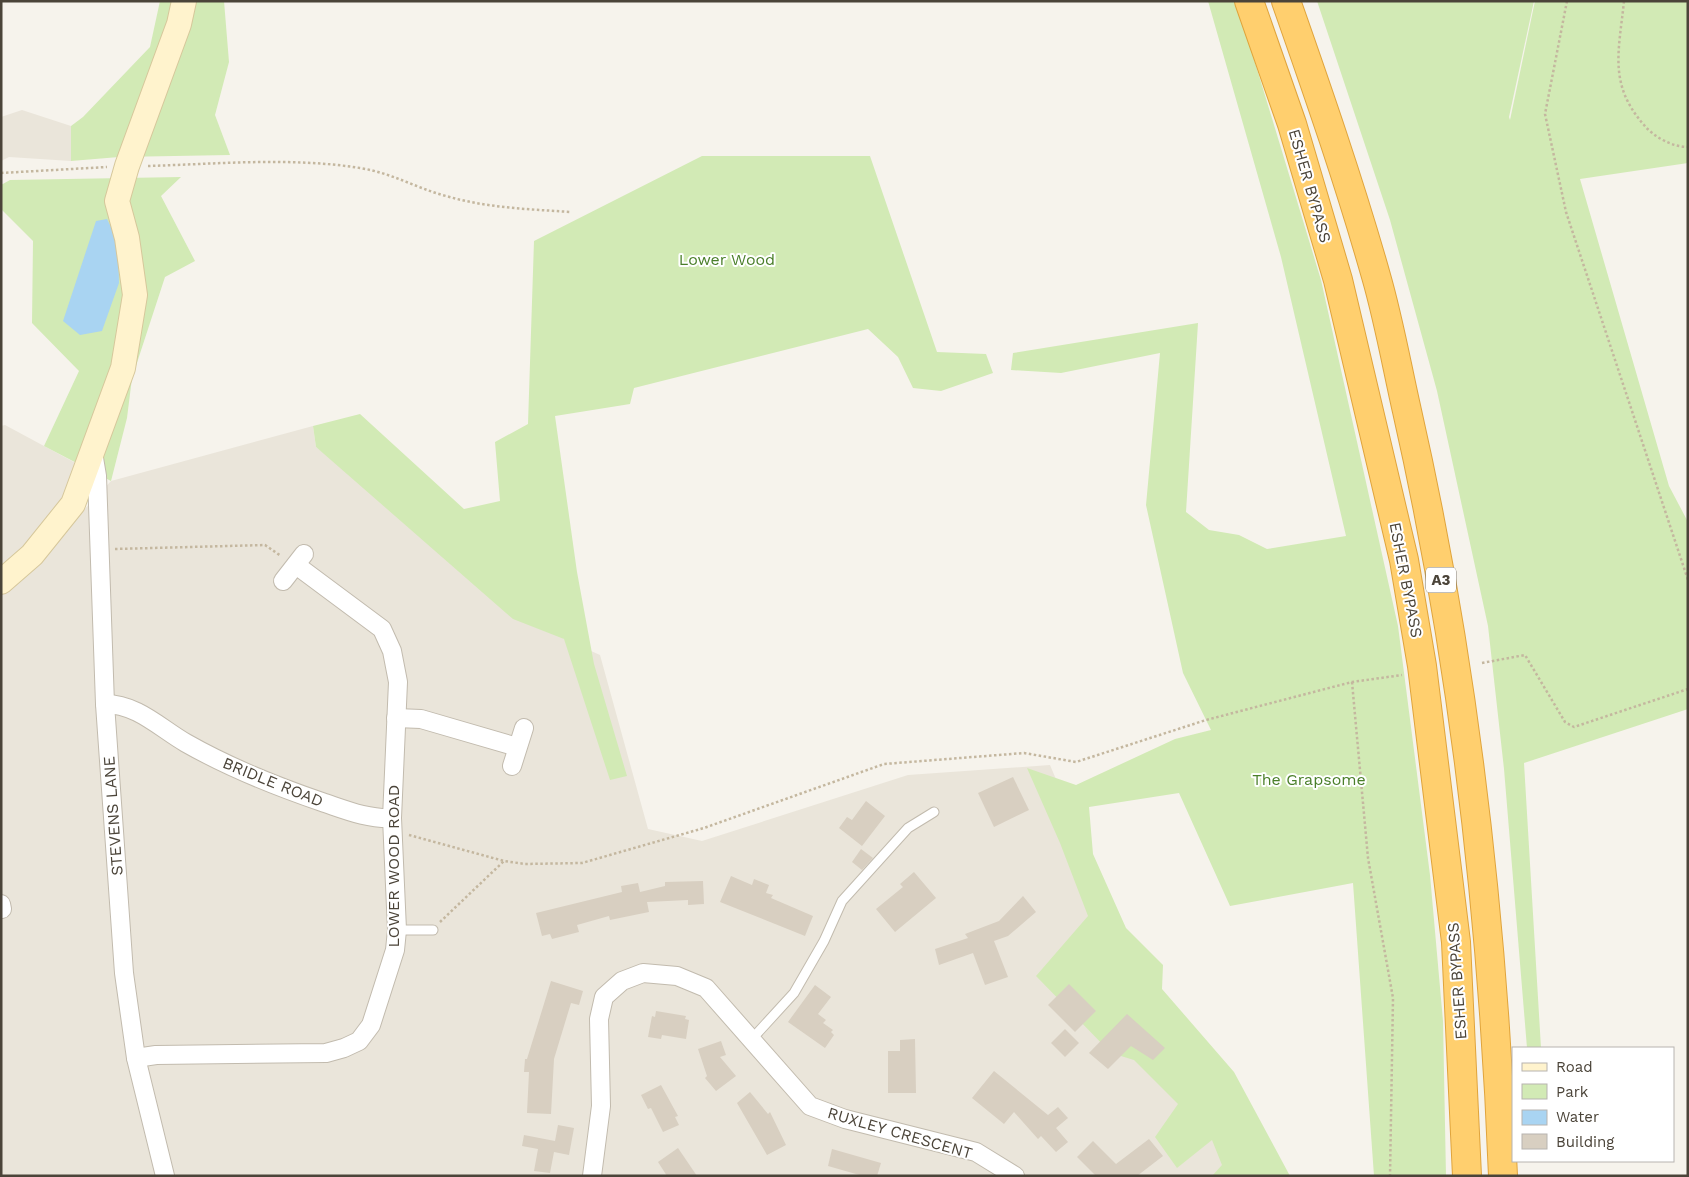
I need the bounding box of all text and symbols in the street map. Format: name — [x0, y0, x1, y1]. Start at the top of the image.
street label: ESHER BYPASS — [1285, 127, 1335, 245]
park label: Lower Wood — [679, 250, 775, 269]
street label: ESHER BYPASS — [1385, 521, 1427, 639]
road number: A3 — [1426, 568, 1456, 592]
street label: BRIDLE ROAD — [220, 753, 326, 811]
street label: STEVENS LANE — [99, 756, 127, 876]
park label: The Grapsome — [1252, 770, 1366, 789]
street label: LOWER WOOD ROAD — [384, 785, 403, 947]
street label: ESHER BYPASS — [1443, 922, 1471, 1040]
legend — [1512, 1047, 1674, 1162]
text: Road — [1556, 1058, 1593, 1076]
text: Park — [1556, 1083, 1589, 1101]
street label: RUXLEY CRESCENT — [825, 1103, 975, 1163]
text: Water — [1556, 1108, 1599, 1126]
text: Building — [1556, 1133, 1614, 1151]

